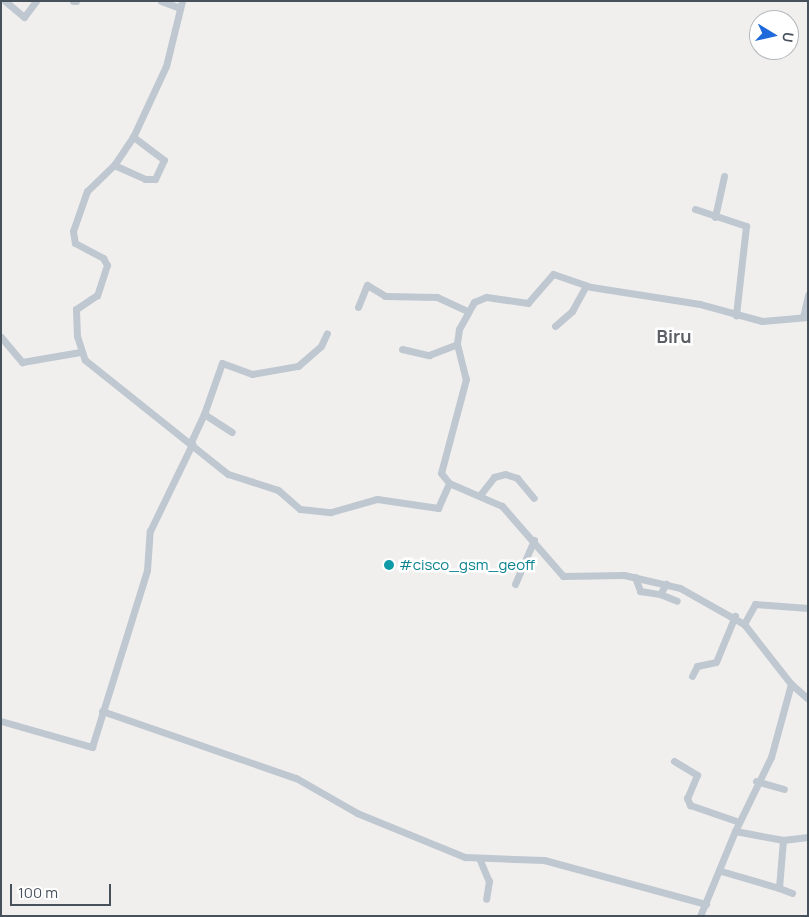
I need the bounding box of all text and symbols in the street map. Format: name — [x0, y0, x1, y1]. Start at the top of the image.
north arrow — [749, 10, 799, 60]
text: U — [778, 31, 798, 44]
district label: Biru — [657, 325, 691, 347]
place label: #cisco_gsm_geoff — [399, 556, 535, 574]
marker: #cisco_gsm_geoff — [383, 559, 395, 571]
scale bar — [12, 874, 114, 906]
text: 100 m — [18, 882, 58, 903]

